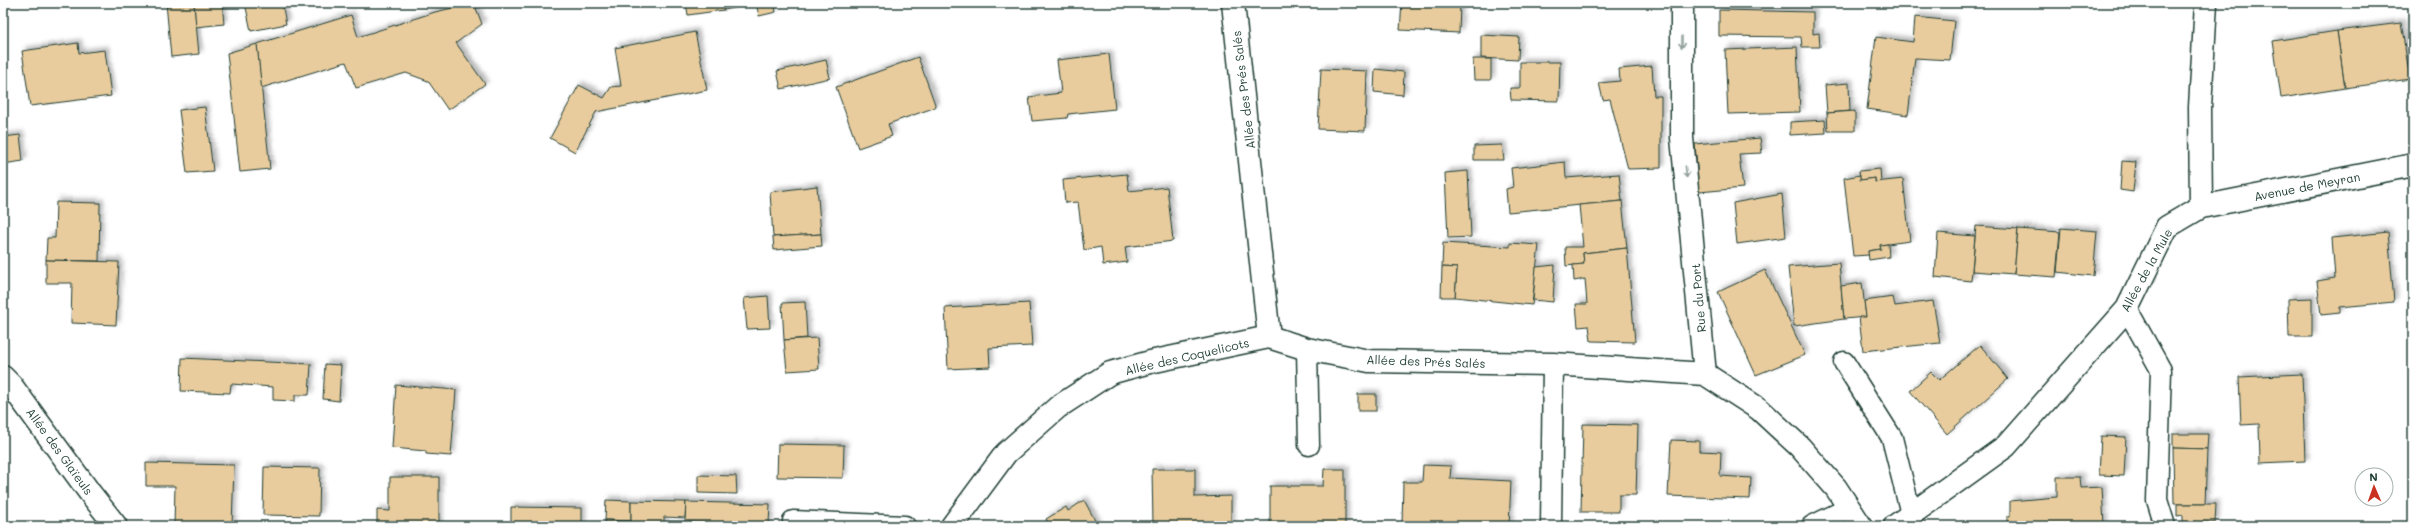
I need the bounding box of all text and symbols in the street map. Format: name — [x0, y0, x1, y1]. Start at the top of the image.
street label: Allée des Prés Salés — [1228, 30, 1258, 150]
one-way arrow — [1678, 35, 1686, 48]
one-way arrow — [1682, 165, 1689, 178]
street label: Avenue de Meyran — [2253, 168, 2361, 204]
street label: Allée de la Mule — [2117, 226, 2175, 314]
street label: Rue du Port — [1687, 263, 1709, 333]
street label: Allée des Coquelicots — [1123, 334, 1251, 378]
street label: Allée des Prés Salés — [1366, 351, 1486, 371]
street label: Allée des Glaïeuls — [23, 404, 97, 498]
north arrow — [2354, 467, 2394, 507]
text: N — [2369, 469, 2378, 484]

